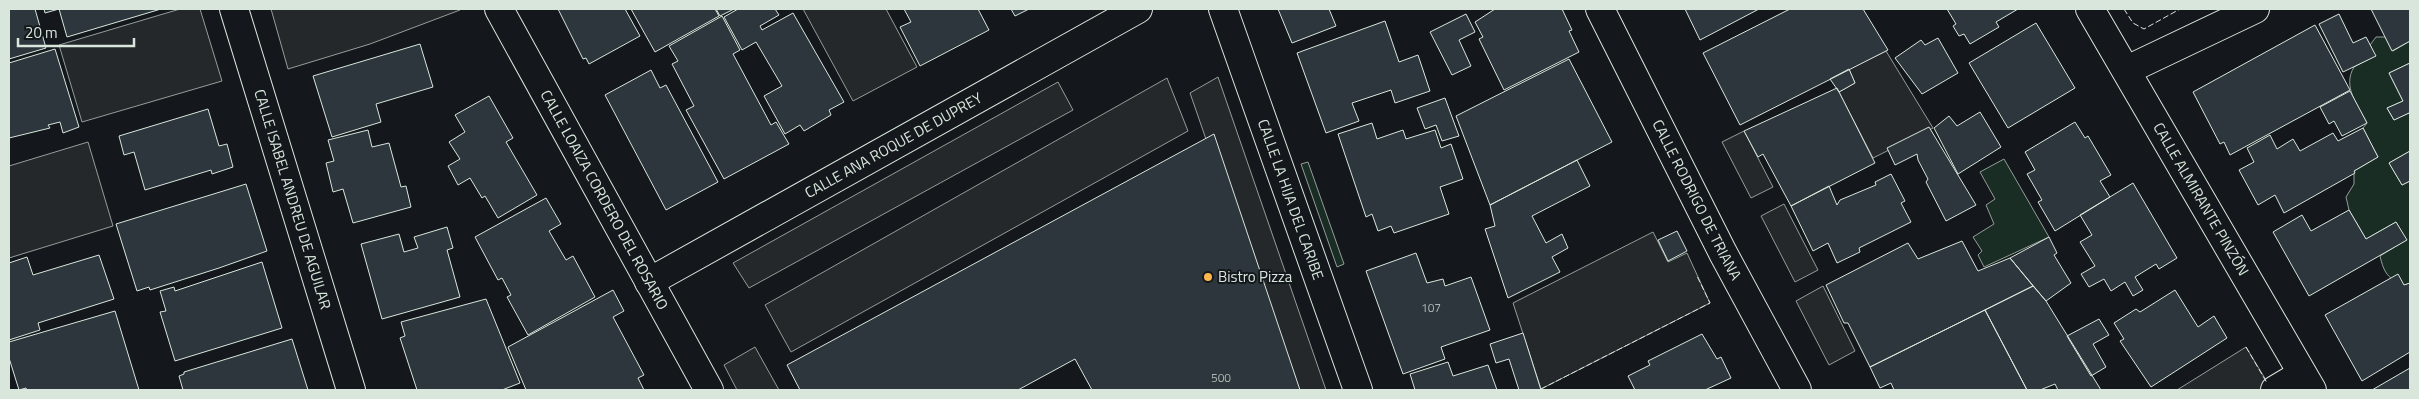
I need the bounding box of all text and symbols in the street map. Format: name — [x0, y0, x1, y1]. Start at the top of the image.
scale bar — [18, 15, 134, 47]
text: 20 m — [25, 21, 58, 44]
street label: CALLE ISABEL ANDREU DE AGUILAR — [248, 86, 338, 312]
street label: CALLE LOAIZA CORDERO DEL ROSARIO — [535, 86, 675, 314]
street label: CALLE ANA ROQUE DE DUPREY — [800, 86, 986, 204]
street label: CALLE RODRIGO DE TRIANA — [1647, 115, 1748, 284]
street label: CALLE LA HIJA DEL CARIBE — [1252, 116, 1330, 283]
street label: CALLE ALMIRANTE PINZÓN — [2147, 118, 2255, 280]
place label: Bistro Pizza — [1218, 265, 1293, 288]
marker: Bistro Pizza — [1202, 271, 1214, 283]
house number: 107 — [1421, 298, 1441, 317]
house number: 500 — [1211, 368, 1231, 387]

